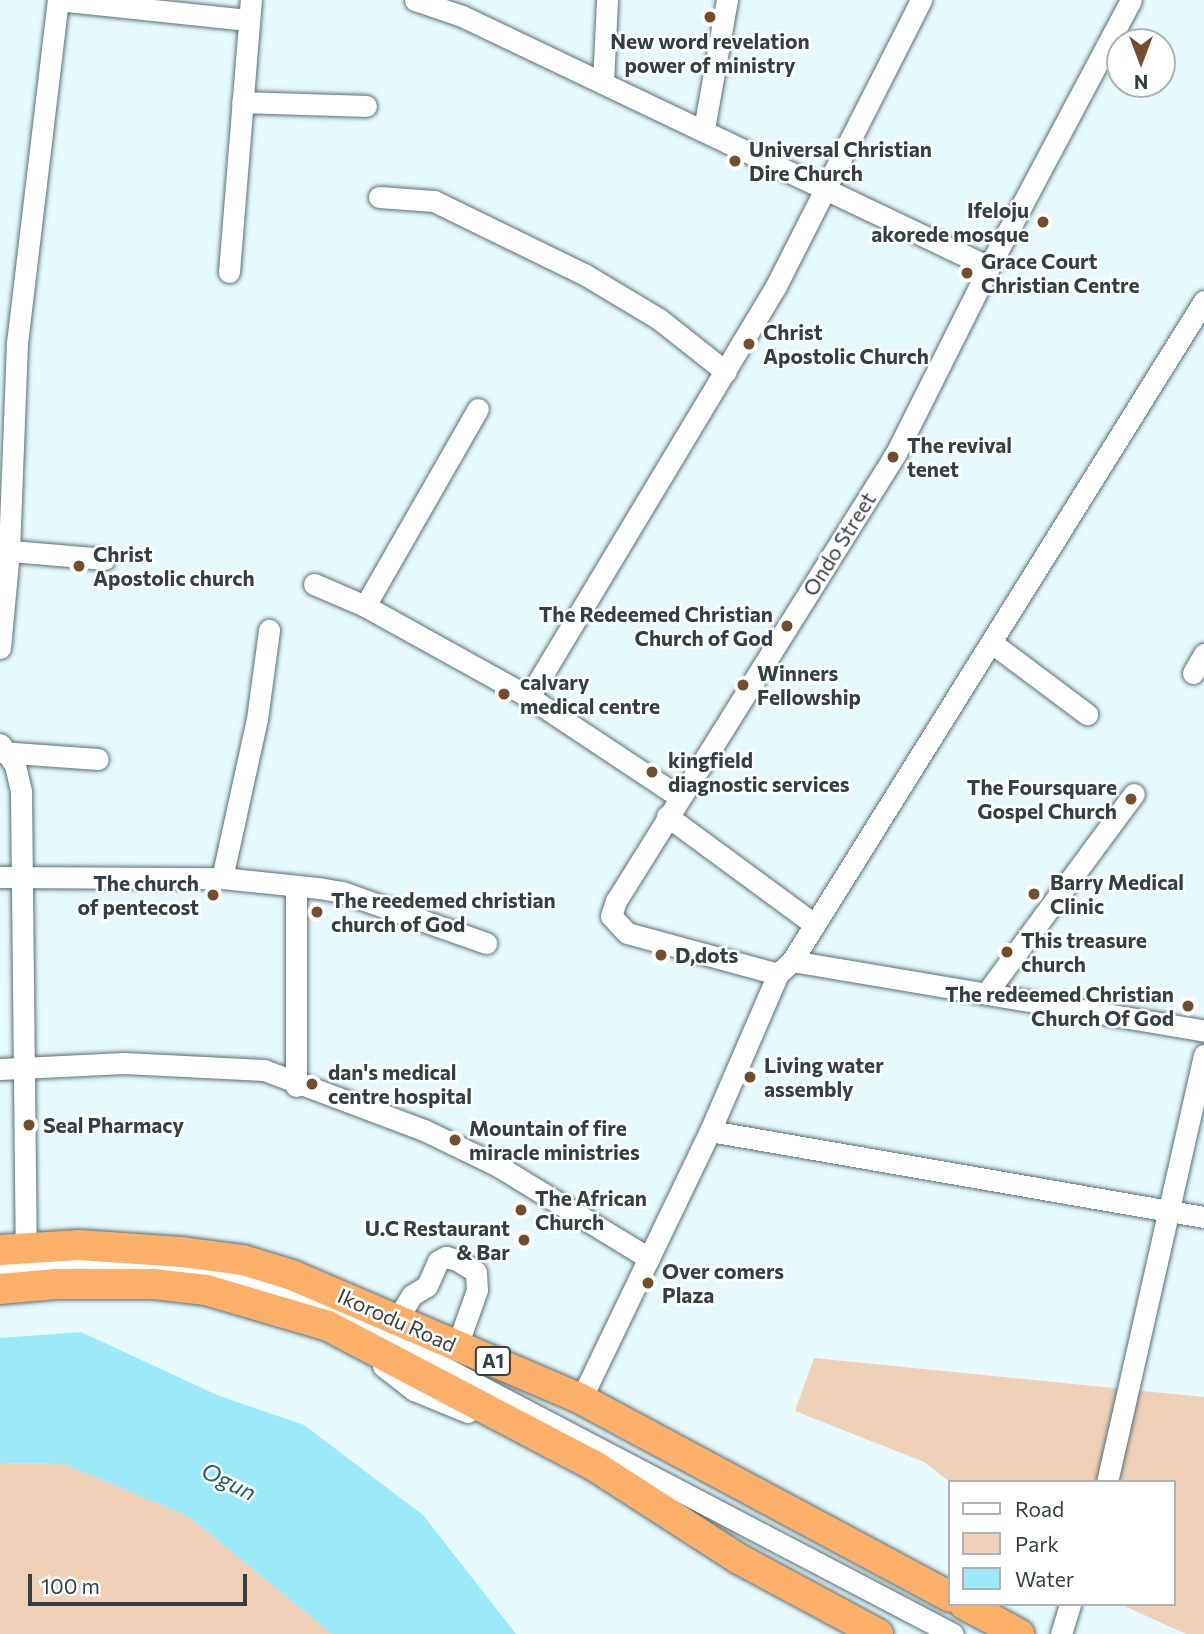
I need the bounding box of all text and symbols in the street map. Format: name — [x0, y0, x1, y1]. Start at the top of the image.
marker: New word revelation power of ministry — [702, 9, 718, 25]
place label: New word revelation power of ministry — [610, 28, 810, 78]
north arrow — [1106, 28, 1176, 98]
text: N — [1134, 71, 1148, 94]
place label: Universal Christian Dire Church — [749, 136, 932, 186]
marker: Universal Christian Dire Church — [727, 153, 743, 169]
place label: Ifeloju akorede mosque — [871, 197, 1029, 247]
marker: Ifeloju akorede mosque — [1035, 214, 1051, 230]
place label: Grace Court Christian Centre — [981, 248, 1139, 298]
marker: Grace Court Christian Centre — [959, 265, 975, 281]
place label: Christ Apostolic Church — [763, 319, 929, 369]
marker: Christ Apostolic Church — [741, 336, 757, 352]
place label: The revival tenet — [907, 432, 1012, 482]
marker: The revival tenet — [885, 449, 901, 465]
street label: Ondo Street — [797, 488, 881, 600]
place label: Christ Apostolic church — [93, 541, 255, 591]
marker: Christ Apostolic church — [71, 558, 87, 574]
place label: The Redeemed Christian Church of God — [539, 601, 773, 651]
marker: The Redeemed Christian Church of God — [779, 618, 795, 634]
place label: Winners Fellowship — [757, 660, 861, 710]
place label: calvary medical centre — [520, 669, 660, 719]
marker: Winners Fellowship — [735, 677, 751, 693]
marker: calvary medical centre — [494, 684, 514, 704]
place label: kingfield diagnostic services — [668, 747, 850, 797]
marker: kingfield diagnostic services — [642, 762, 662, 782]
place label: The Foursquare Gospel Church — [967, 774, 1117, 824]
marker: The Foursquare Gospel Church — [1123, 791, 1139, 807]
place label: Barry Medical Clinic — [1050, 869, 1184, 919]
place label: The church of pentecost — [77, 870, 199, 920]
marker: Barry Medical Clinic — [1024, 884, 1044, 904]
marker: The church of pentecost — [205, 887, 221, 903]
place label: The reedemed christian church of God — [331, 887, 556, 937]
marker: The reedemed christian church of God — [309, 904, 325, 920]
place label: This treasure church — [1021, 927, 1147, 977]
place label: D,dots — [675, 942, 738, 968]
marker: This treasure church — [999, 944, 1015, 960]
marker: D,dots — [653, 947, 669, 963]
place label: The redeemed Christian Church Of God — [945, 981, 1174, 1031]
marker: The redeemed Christian Church Of God — [1180, 998, 1196, 1014]
place label: Living water assembly — [764, 1052, 884, 1102]
place label: dan's medical centre hospital — [328, 1059, 472, 1109]
marker: Living water assembly — [742, 1069, 758, 1085]
marker: dan's medical centre hospital — [302, 1074, 322, 1094]
place label: Seal Pharmacy — [43, 1112, 184, 1138]
place label: Mountain of fire miracle ministries — [469, 1115, 640, 1165]
marker: Seal Pharmacy — [21, 1117, 37, 1133]
marker: Mountain of fire miracle ministries — [447, 1132, 463, 1148]
place label: The African Church — [535, 1185, 647, 1235]
marker: The African Church — [513, 1202, 529, 1218]
place label: U.C Restaurant & Bar — [365, 1215, 510, 1265]
marker: U.C Restaurant & Bar — [516, 1232, 532, 1248]
place label: Over comers Plaza — [662, 1258, 784, 1308]
marker: Over comers Plaza — [640, 1275, 656, 1291]
street label: Ikorodu Road — [334, 1283, 460, 1357]
road number: A1 — [474, 1345, 512, 1376]
water label: Ogun — [197, 1456, 261, 1506]
legend — [948, 1480, 1176, 1606]
text: Road — [1015, 1496, 1064, 1521]
text: Park — [1015, 1531, 1059, 1556]
scale bar — [32, 1560, 250, 1604]
text: Water — [1015, 1566, 1074, 1591]
text: 100 m — [41, 1573, 100, 1598]

